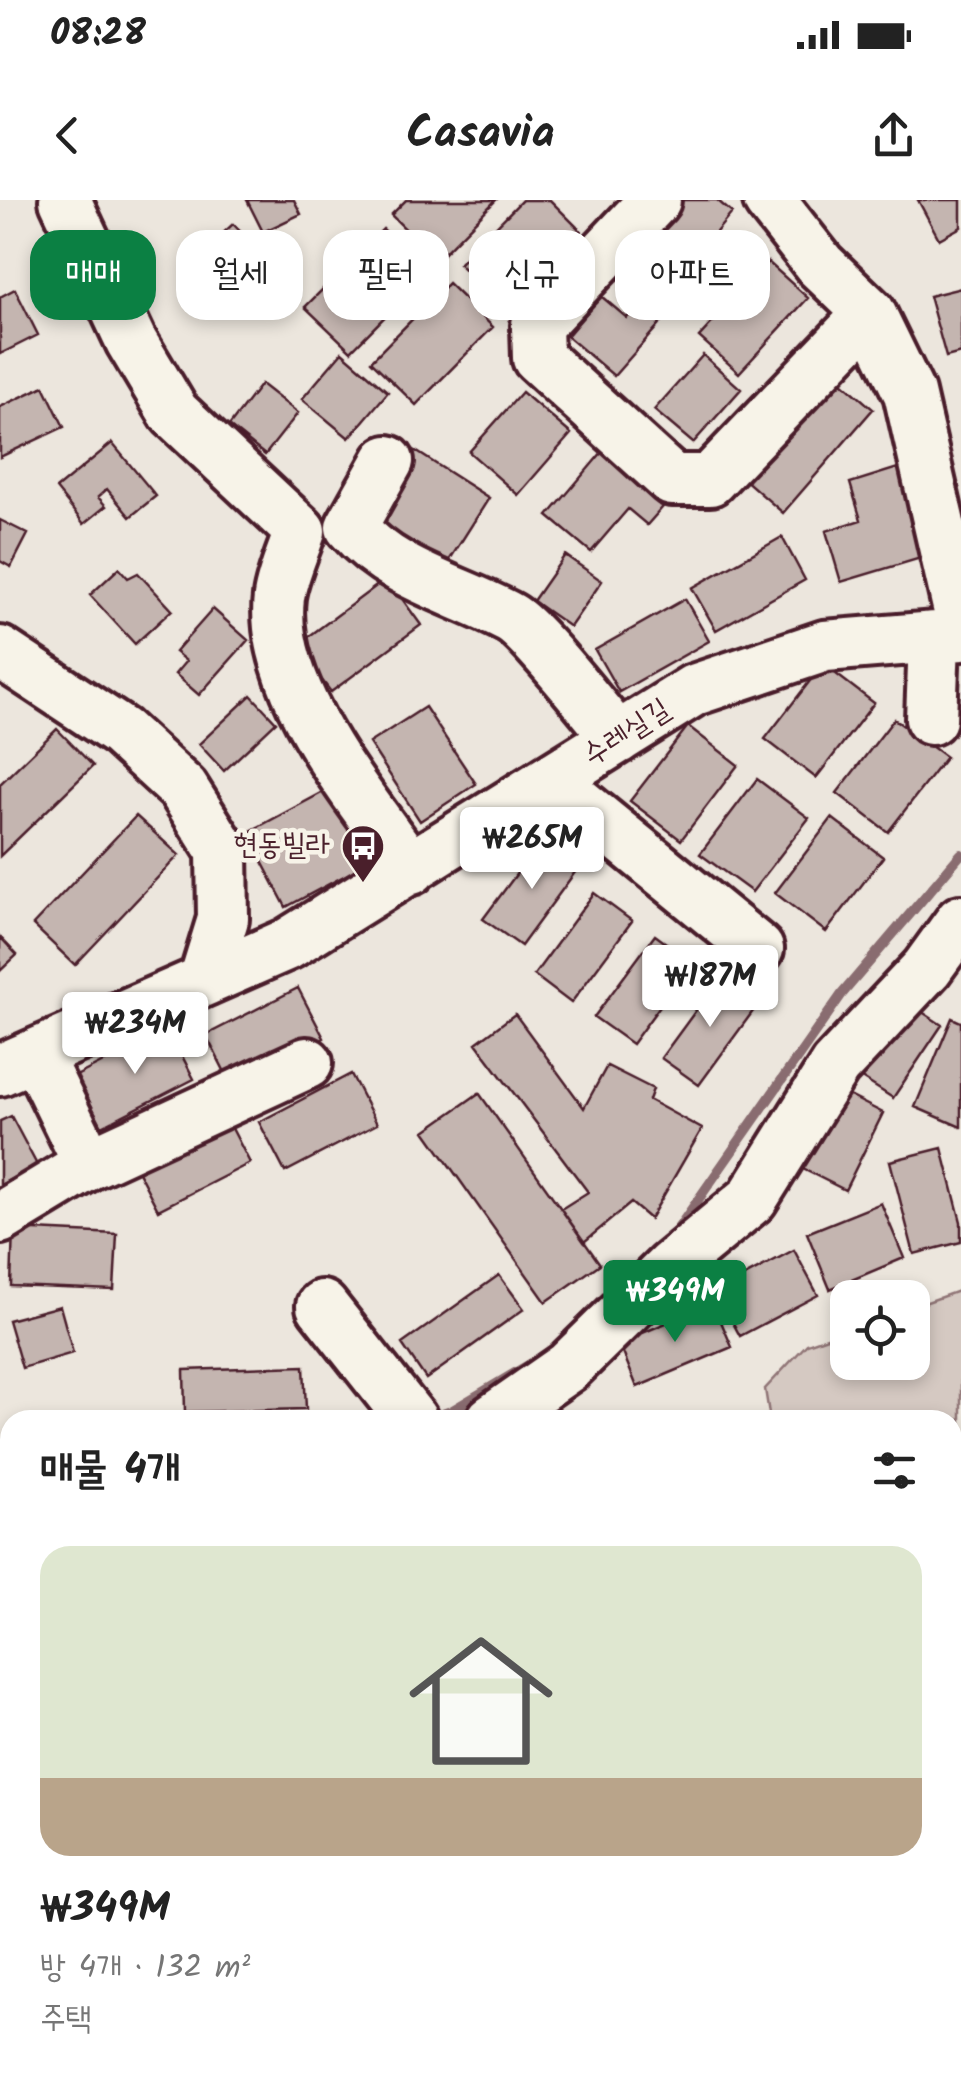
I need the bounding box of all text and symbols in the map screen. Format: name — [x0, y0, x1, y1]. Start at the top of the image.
text: 08:28 — [50, 5, 146, 65]
text: Casavia — [406, 99, 555, 171]
icon: back — [40, 108, 95, 163]
icon: share — [866, 108, 921, 163]
chip: 매매 — [30, 230, 156, 320]
chip: 월세 — [176, 230, 303, 320]
chip: 필터 — [323, 230, 449, 320]
chip: 신규 — [469, 230, 595, 320]
chip: 아파트 — [615, 230, 770, 320]
street label: 수레실길 — [573, 687, 681, 779]
pin: ₩265M — [462, 807, 602, 892]
text: ₩265M — [482, 814, 582, 865]
place label: 현동빌라 — [233, 822, 330, 870]
bus stop icon: 현동빌라 — [340, 823, 386, 884]
pin: ₩187M — [640, 945, 780, 1030]
text: ₩187M — [664, 952, 756, 1003]
pin: ₩234M — [65, 992, 205, 1077]
text: ₩234M — [84, 999, 186, 1050]
pin: ₩349M — [605, 1260, 745, 1345]
text: ₩349M — [625, 1267, 725, 1318]
map controls — [830, 1280, 930, 1380]
button: locate — [830, 1280, 930, 1380]
text: 매물 4개 — [40, 1437, 180, 1504]
icon: filters — [867, 1443, 922, 1498]
icon: home — [391, 1611, 571, 1791]
text: ₩349M — [40, 1876, 170, 1943]
text: 방 4개 · 132 m² — [40, 1943, 250, 1994]
text: 주택 — [40, 1994, 92, 2045]

